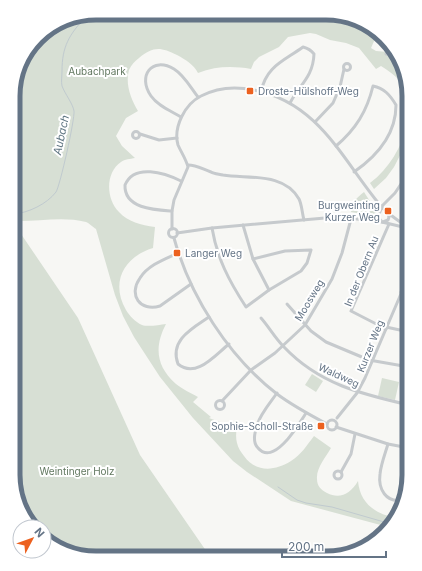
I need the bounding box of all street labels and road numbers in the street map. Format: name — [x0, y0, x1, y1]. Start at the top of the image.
street label: In der Obern Au — [341, 234, 381, 308]
street label: Moosweg — [292, 277, 326, 323]
street label: Kurzer Weg — [354, 318, 386, 374]
street label: Waldweg — [317, 360, 361, 390]

